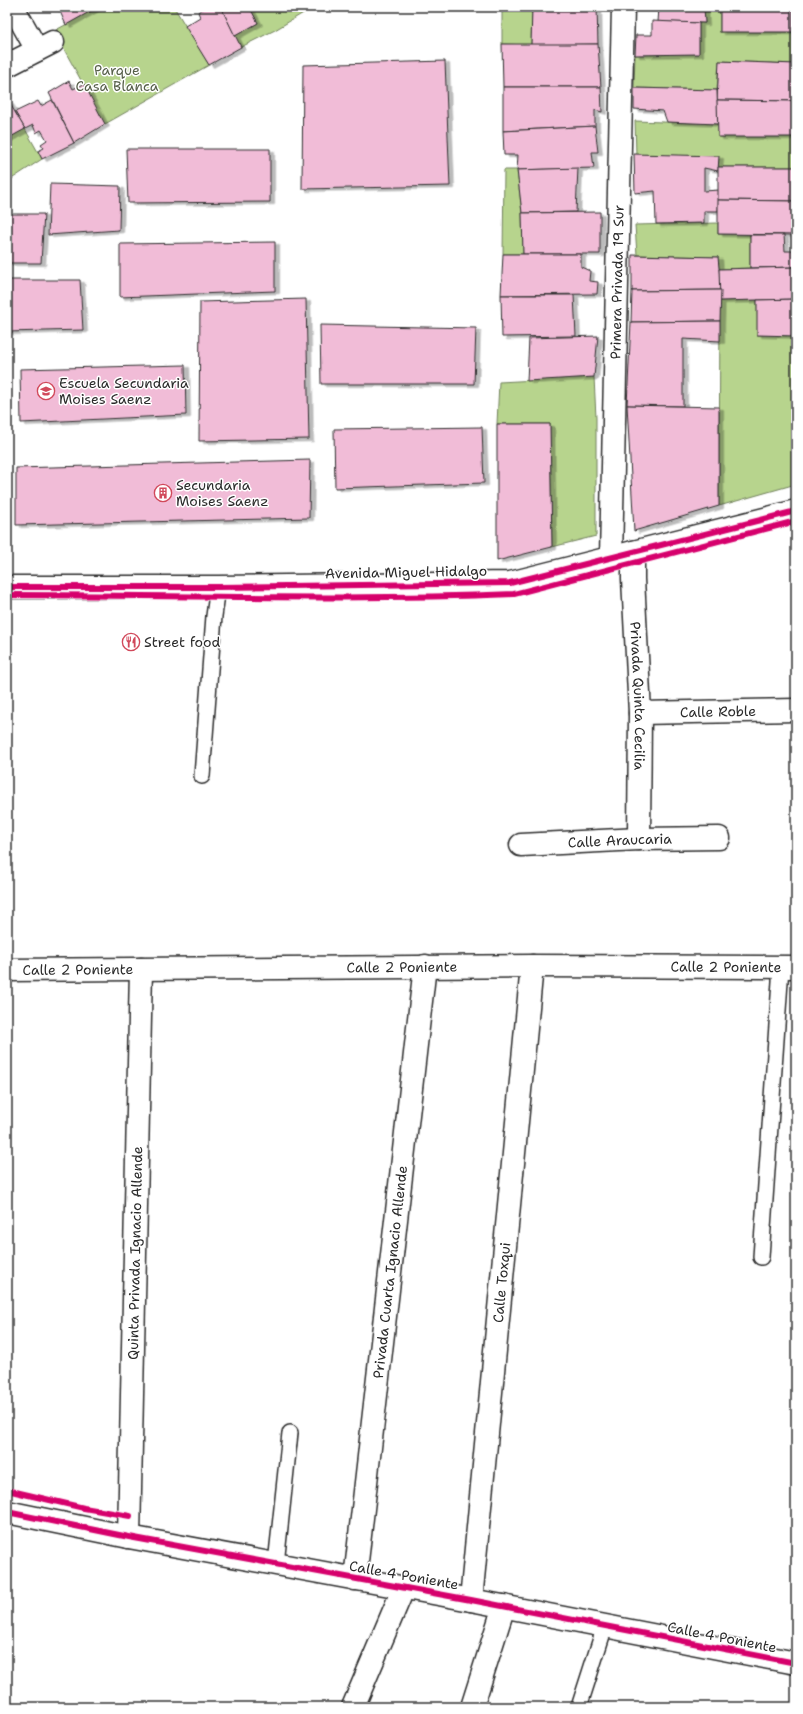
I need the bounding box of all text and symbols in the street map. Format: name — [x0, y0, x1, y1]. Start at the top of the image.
park label: Parque Casa Blanca — [76, 61, 159, 95]
street label: Primera Privada 19 Sur — [606, 204, 628, 360]
place label: Escuela Secundaria Moises Saenz — [59, 374, 189, 408]
school or university icon: Escuela Secundaria Moises Saenz — [36, 381, 56, 401]
place label: Secundaria Moises Saenz — [176, 476, 268, 510]
building icon: Secundaria Moises Saenz — [153, 483, 173, 503]
street label: Avenida Miguel Hidalgo — [325, 562, 487, 582]
street label: Privada Quinta Cecilia — [626, 621, 649, 771]
restaurant icon: Street food — [121, 632, 141, 652]
place label: Street food — [144, 633, 220, 651]
street label: Calle Roble — [680, 702, 756, 721]
street label: Calle Araucaria — [567, 830, 672, 852]
street label: Calle 2 Poniente — [346, 958, 458, 976]
street label: Calle 2 Poniente — [671, 958, 782, 976]
street label: Calle 2 Poniente — [22, 960, 134, 979]
street label: Quinta Privada Ignacio Allende — [124, 1146, 146, 1360]
street label: Privada Cuarta Ignacio Allende — [369, 1164, 411, 1379]
street label: Calle Toxqui — [489, 1241, 514, 1324]
street label: Calle 4 Poniente — [348, 1557, 460, 1593]
street label: Calle 4 Poniente — [666, 1618, 778, 1656]

